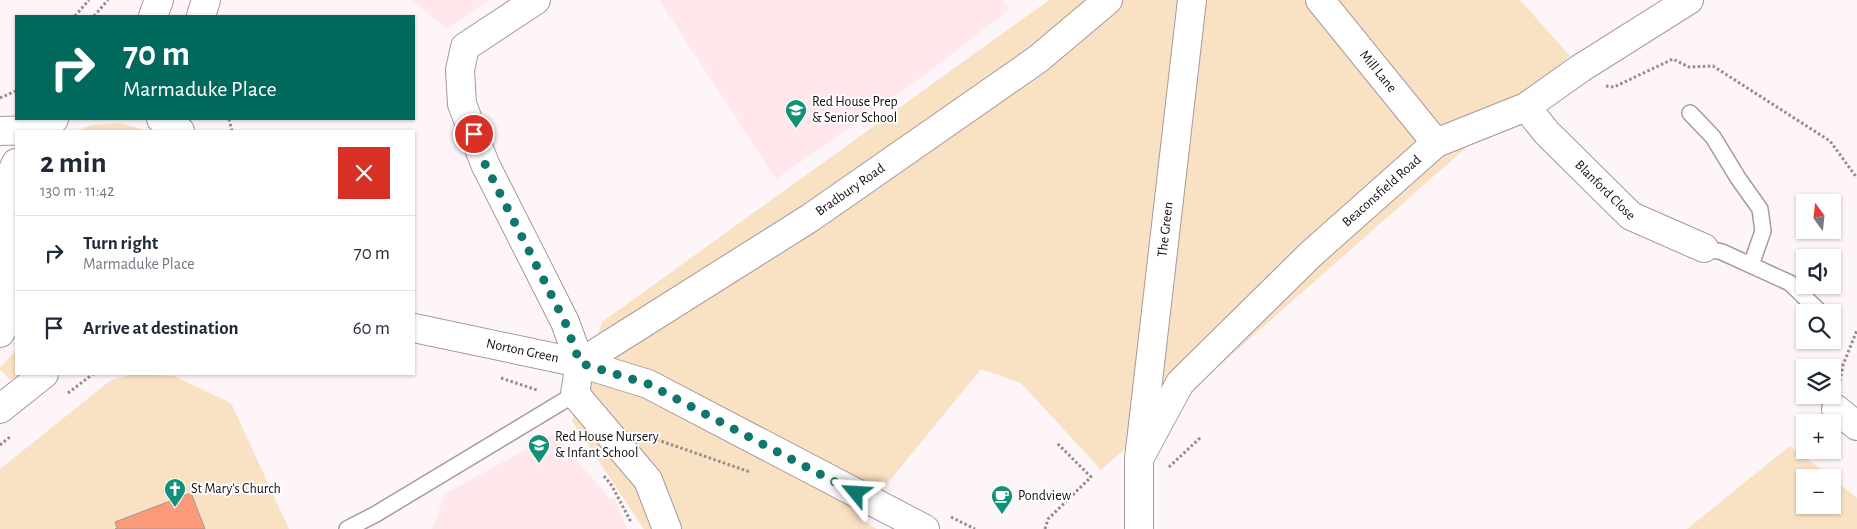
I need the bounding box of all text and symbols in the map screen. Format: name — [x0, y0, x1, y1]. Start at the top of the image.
icon: right — [40, 35, 105, 100]
text: 70 m — [123, 37, 190, 72]
street label: Mill Lane — [1357, 48, 1399, 95]
text: Marmaduke Place — [123, 78, 277, 100]
place label: Red House Prep & Senior School — [812, 95, 898, 125]
school or university icon: Red House Prep & Senior School — [784, 98, 808, 129]
pin — [453, 113, 495, 155]
icon: arrive — [460, 120, 488, 148]
button: close — [338, 147, 390, 199]
text: 2 min — [40, 148, 107, 178]
street label: Beaconsfield Road — [1340, 153, 1424, 230]
street label: Blanford Close — [1572, 158, 1638, 223]
street label: Bradbury Road — [813, 161, 887, 219]
text: 130 m · 11:42 — [40, 183, 115, 199]
north arrow — [1796, 194, 1841, 239]
map controls — [1796, 194, 1841, 514]
street label: The Green — [1155, 201, 1176, 258]
text: Turn right — [83, 234, 158, 253]
icon: right — [40, 239, 68, 267]
text: 70 m — [354, 244, 390, 263]
button: sound — [1796, 249, 1841, 294]
text: Marmaduke Place — [83, 256, 195, 272]
button: search — [1796, 304, 1841, 349]
icon: arrive — [40, 314, 68, 342]
text: Arrive at destination — [83, 319, 239, 338]
text: 60 m — [353, 319, 390, 338]
street label: Norton Green — [485, 336, 560, 365]
button: layers — [1796, 359, 1841, 404]
button: + — [1796, 414, 1841, 459]
place label: Red House Nursery & Infant School — [555, 430, 659, 460]
school or university icon: Red House Nursery & Infant School — [527, 433, 551, 464]
position arrow — [829, 466, 881, 518]
button: − — [1796, 469, 1841, 514]
church icon: St Mary’s Church — [163, 477, 187, 508]
place label: St Mary’s Church — [191, 482, 281, 496]
cafe icon: Pondview — [990, 484, 1014, 515]
place label: Pondview — [1018, 489, 1072, 503]

